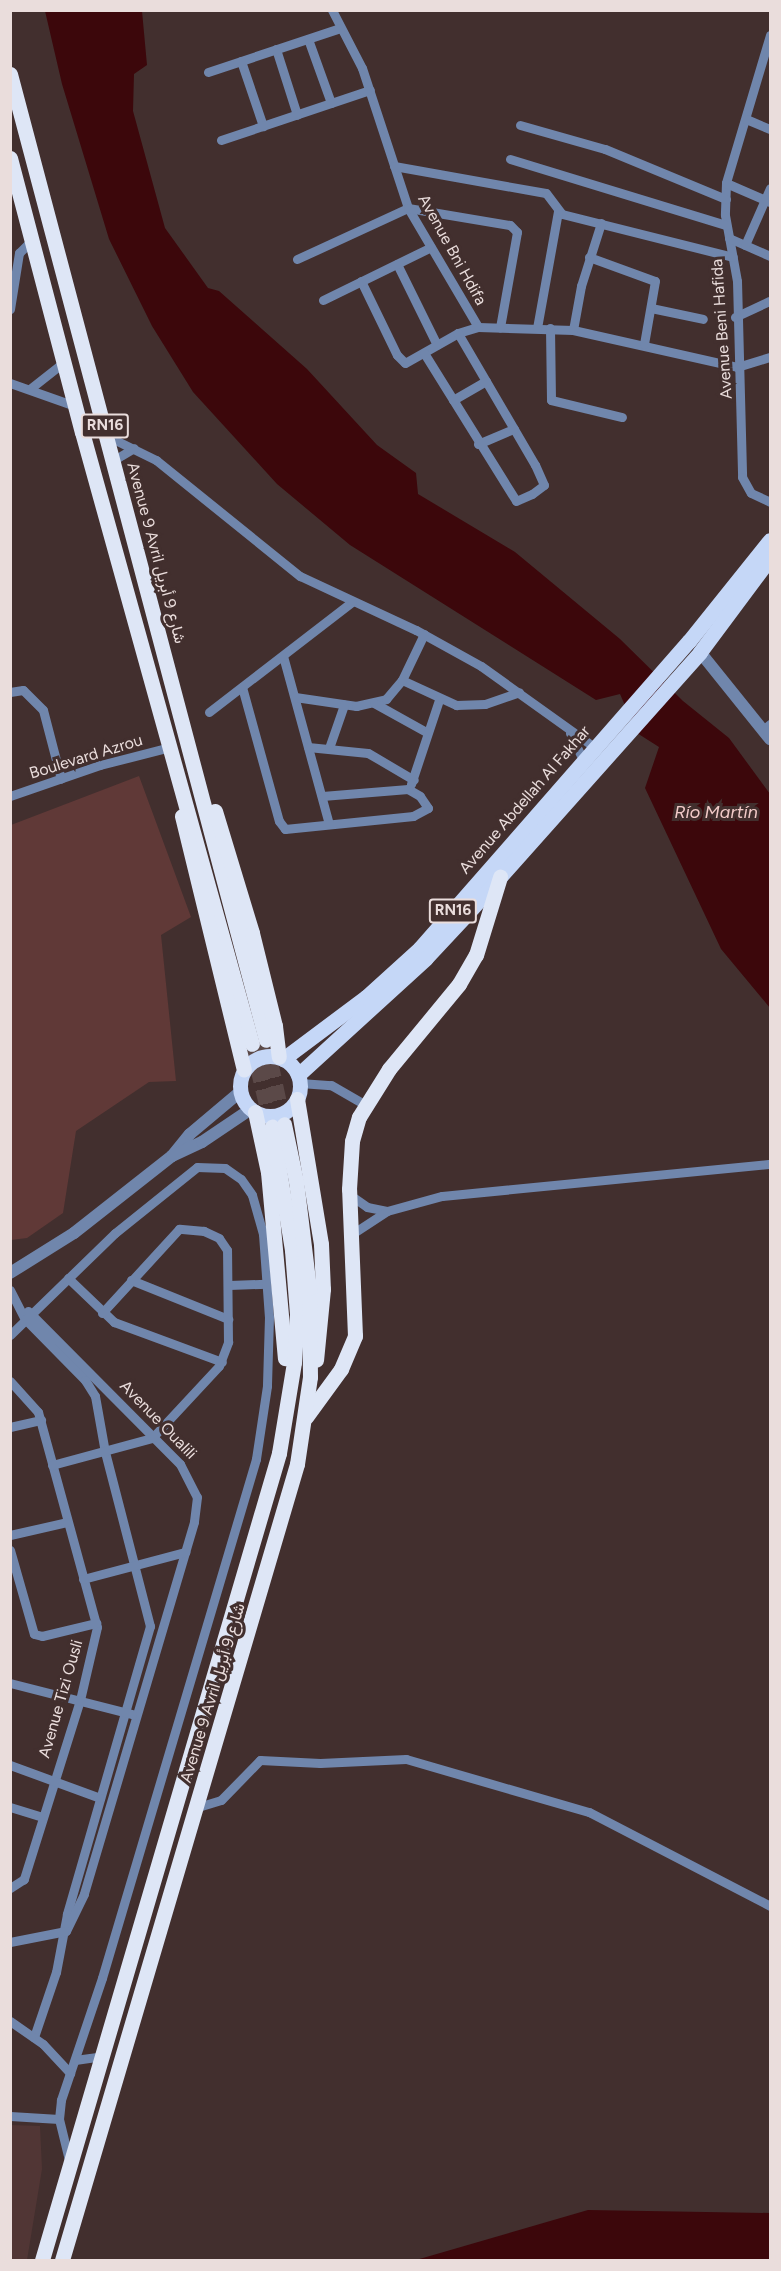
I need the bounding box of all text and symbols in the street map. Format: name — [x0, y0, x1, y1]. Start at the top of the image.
street label: Avenue Bni Hdifa — [414, 191, 490, 309]
street label: Avenue Beni Hafida — [708, 258, 736, 400]
road number: RN16 — [80, 414, 130, 438]
street label: Avenue 9 Avril شارع 9 أبريل — [123, 460, 189, 646]
street label: Avenue Abdellah Al Fakhar — [456, 722, 594, 878]
street label: Boulevard Azrou — [27, 731, 145, 783]
water label: Río Martín — [674, 801, 758, 823]
road number: RN16 — [428, 899, 478, 923]
street label: Avenue Oualili — [116, 1377, 200, 1463]
street label: Avenue 9 Avril شارع 9 أبريل — [177, 1601, 249, 1785]
street label: Avenue Tizi Ousli — [35, 1638, 87, 1760]

